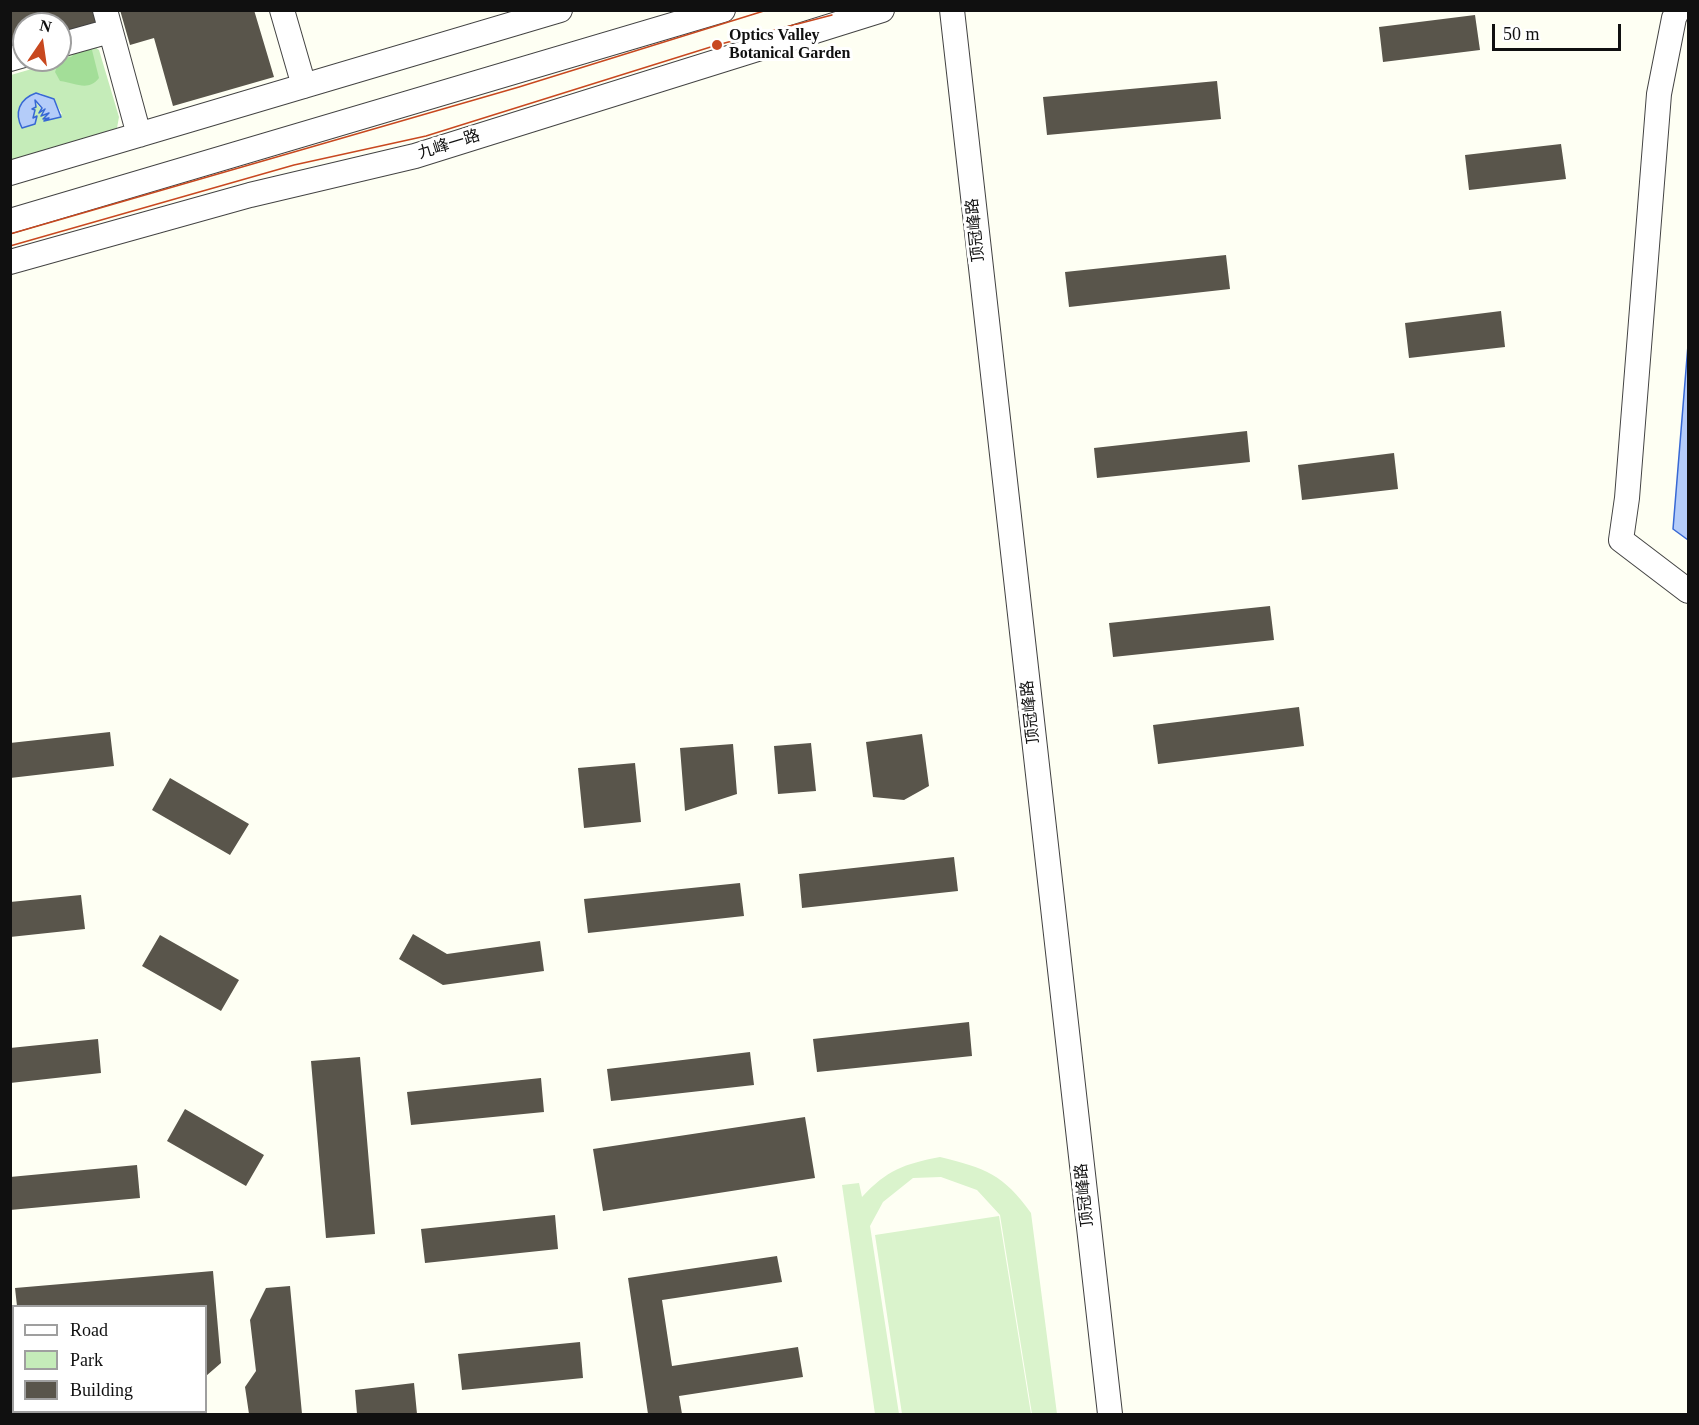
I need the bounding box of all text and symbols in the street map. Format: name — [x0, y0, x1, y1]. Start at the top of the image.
north arrow — [12, 12, 72, 72]
scale bar — [1495, 12, 1624, 50]
text: N — [38, 16, 53, 36]
text: 50 m — [1503, 24, 1540, 44]
place label: Optics Valley Botanical Garden — [729, 26, 850, 64]
marker: Optics Valley Botanical Garden — [710, 38, 724, 52]
street label: 九峰一路 — [416, 126, 482, 164]
street label: 顶冠峰路 — [963, 197, 989, 263]
street label: 顶冠峰路 — [1018, 679, 1044, 745]
street label: 顶冠峰路 — [1072, 1162, 1098, 1228]
legend — [12, 1305, 207, 1413]
text: Road — [70, 1320, 108, 1340]
text: Park — [70, 1350, 103, 1370]
text: Building — [70, 1380, 133, 1400]

